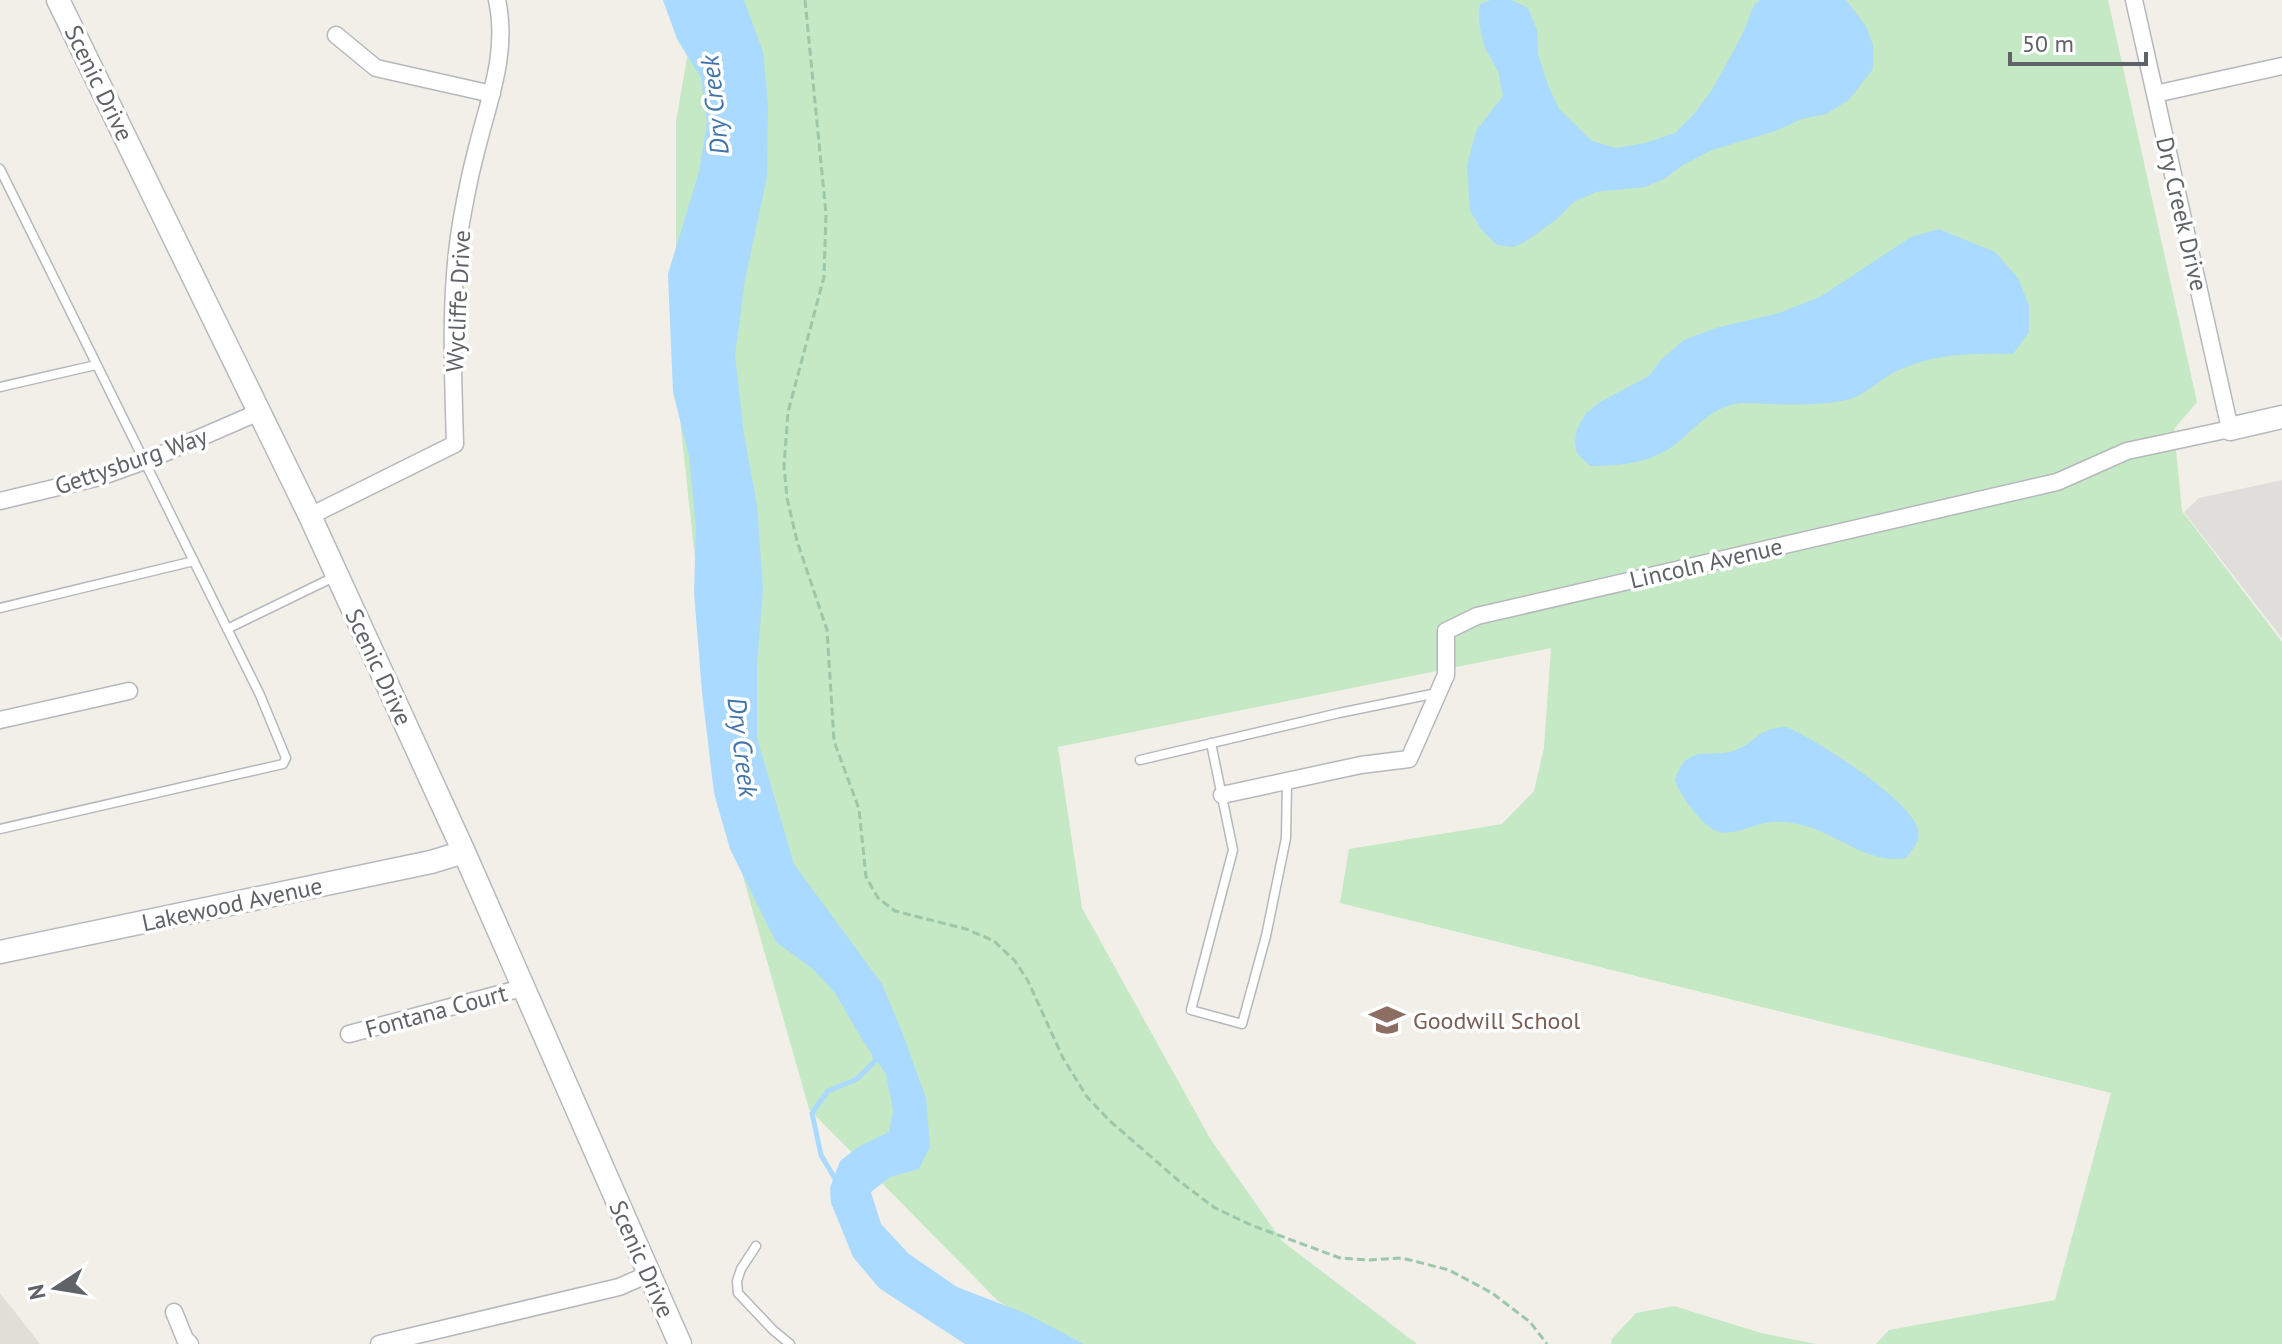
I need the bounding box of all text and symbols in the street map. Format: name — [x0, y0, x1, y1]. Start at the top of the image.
scale bar — [2010, 16, 2146, 66]
street label: Scenic Drive — [58, 20, 140, 146]
text: 50 m — [2022, 28, 2074, 59]
water label: Dry Creek — [692, 52, 736, 156]
street label: Dry Creek Drive — [2149, 134, 2215, 294]
street label: Wycliffe Drive — [439, 229, 477, 373]
street label: Gettysburg Way — [51, 420, 211, 502]
street label: Lincoln Avenue — [1627, 530, 1785, 596]
street label: Scenic Drive — [338, 604, 420, 730]
water label: Dry Creek — [721, 695, 766, 800]
street label: Lakewood Avenue — [139, 870, 325, 938]
street label: Fontana Court — [362, 977, 510, 1045]
school or university icon: Goodwill School — [1368, 1001, 1406, 1039]
place label: Goodwill School — [1413, 1005, 1580, 1036]
street label: Scenic Drive — [602, 1195, 682, 1323]
north arrow — [16, 1248, 96, 1328]
text: N — [21, 1282, 52, 1302]

